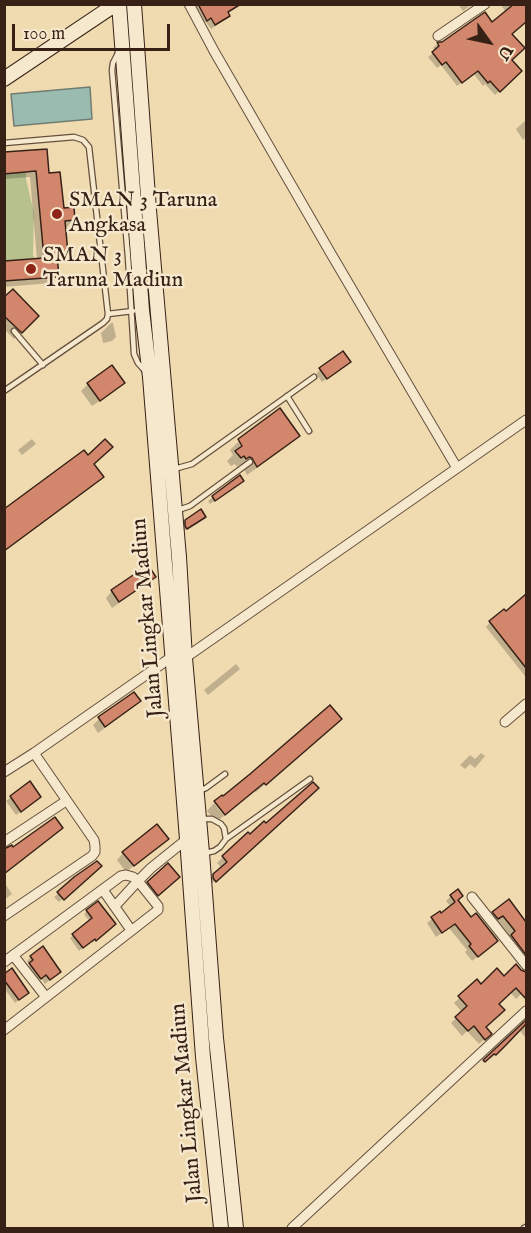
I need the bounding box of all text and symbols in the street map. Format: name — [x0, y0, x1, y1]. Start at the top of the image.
scale bar — [15, 12, 172, 50]
north arrow — [459, 12, 519, 72]
text: 100 m — [23, 23, 65, 46]
text: U — [492, 41, 516, 63]
place label: SMAN 3 Taruna Angkasa — [69, 188, 217, 240]
marker: SMAN 3 Taruna Angkasa — [50, 207, 64, 221]
place label: SMAN 3 Taruna Madiun — [43, 243, 183, 294]
marker: SMAN 3 Taruna Madiun — [24, 262, 38, 276]
street label: Jalan Lingkar Madiun — [127, 517, 171, 719]
street label: Jalan Lingkar Madiun — [166, 1002, 210, 1204]

